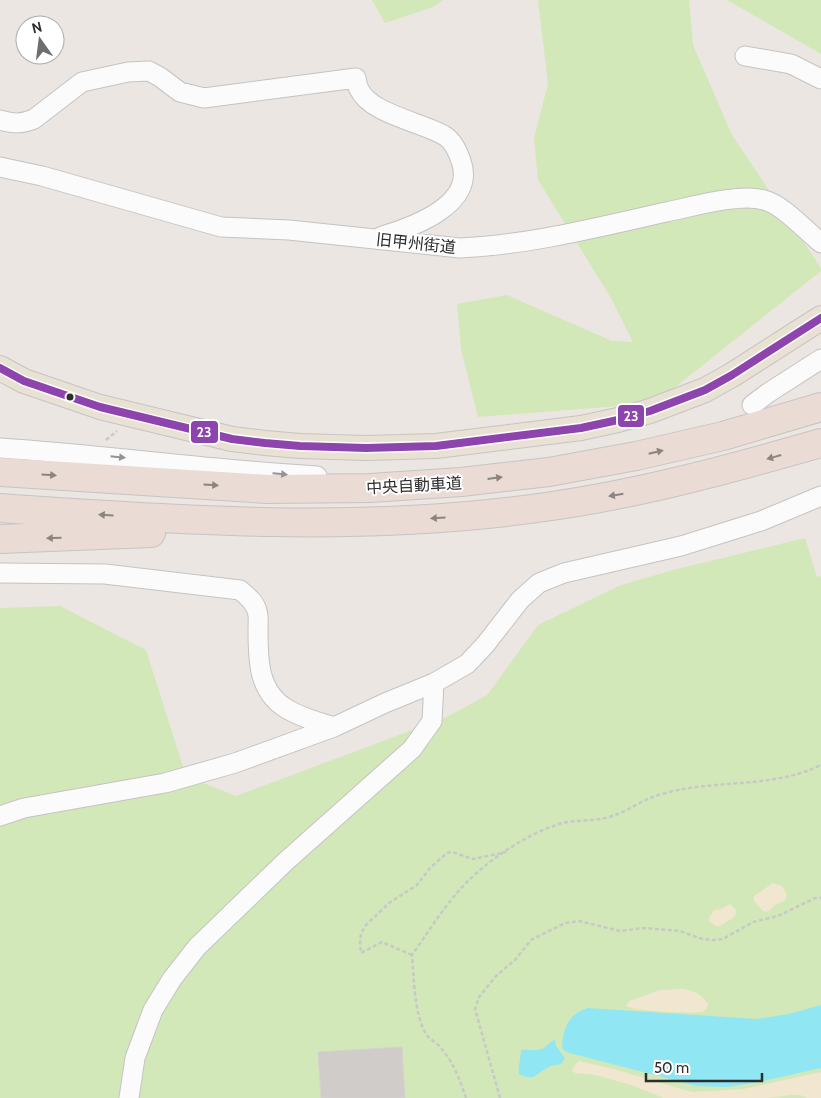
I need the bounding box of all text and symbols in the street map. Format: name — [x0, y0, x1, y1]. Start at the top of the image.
north arrow — [15, 15, 65, 65]
text: N — [30, 17, 44, 37]
street label: 旧甲州街道 — [375, 230, 457, 257]
unlabelled marker — [65, 392, 75, 402]
line badge: 23 — [617, 404, 645, 428]
text: 23 — [624, 407, 638, 425]
line badge: 23 — [190, 420, 219, 444]
text: 23 — [197, 423, 211, 441]
one-way arrow — [648, 448, 663, 456]
one-way arrow — [767, 453, 782, 461]
one-way arrow — [111, 454, 127, 462]
one-way arrow — [272, 470, 288, 478]
one-way arrow — [41, 472, 57, 480]
street label: 中央自動車道 — [366, 473, 462, 497]
one-way arrow — [488, 474, 504, 482]
one-way arrow — [203, 482, 219, 490]
one-way arrow — [608, 492, 624, 500]
one-way arrow — [98, 511, 114, 519]
one-way arrow — [430, 515, 446, 523]
one-way arrow — [45, 534, 61, 542]
scale bar — [646, 1050, 762, 1082]
text: 50 m — [654, 1059, 689, 1077]

